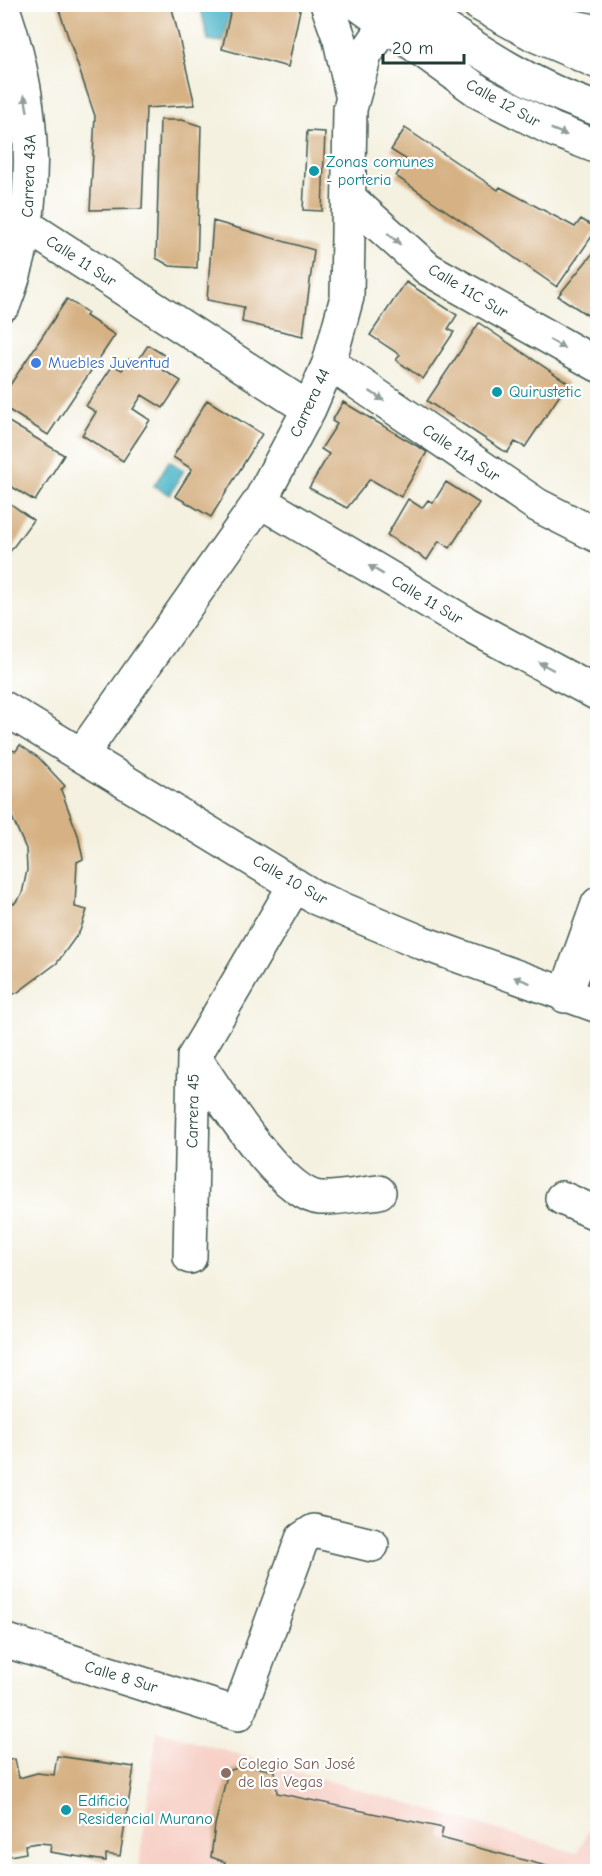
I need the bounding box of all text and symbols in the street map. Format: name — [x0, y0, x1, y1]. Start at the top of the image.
scale bar — [383, 27, 464, 65]
text: 20 m — [392, 38, 433, 59]
street label: Calle 12 Sur — [463, 75, 544, 131]
one-way arrow — [22, 93, 31, 112]
one-way arrow — [551, 127, 569, 137]
street label: Carrera 43A — [19, 134, 39, 218]
place label: Zonas comunes - porteria — [326, 153, 434, 189]
marker: Zonas comunes - porteria — [307, 164, 321, 178]
street label: Calle 11 Sur — [43, 232, 120, 291]
one-way arrow — [386, 232, 401, 245]
street label: Calle 11C Sur — [425, 260, 512, 322]
one-way arrow — [549, 339, 566, 349]
place label: Muebles Juventud — [48, 354, 170, 372]
marker: Muebles Juventud — [29, 356, 43, 370]
street label: Carrera 44 — [286, 366, 334, 440]
place label: Quirustetic — [509, 383, 582, 401]
marker: Quirustetic — [490, 385, 504, 399]
one-way arrow — [369, 390, 385, 402]
street label: Calle 11A Sur — [419, 421, 504, 486]
one-way arrow — [367, 565, 384, 575]
street label: Calle 11 Sur — [388, 572, 466, 629]
one-way arrow — [537, 661, 554, 671]
street label: Calle 10 Sur — [249, 851, 331, 909]
one-way arrow — [513, 974, 531, 984]
street label: Carrera 45 — [183, 1074, 203, 1148]
street label: Calle 8 Sur — [82, 1657, 160, 1697]
place label: Colegio San José de las Vegas — [238, 1755, 355, 1791]
marker: Colegio San José de las Vegas — [219, 1766, 233, 1780]
place label: Edificio Residencial Murano — [78, 1792, 213, 1828]
marker: Edificio Residencial Murano — [59, 1803, 73, 1817]

